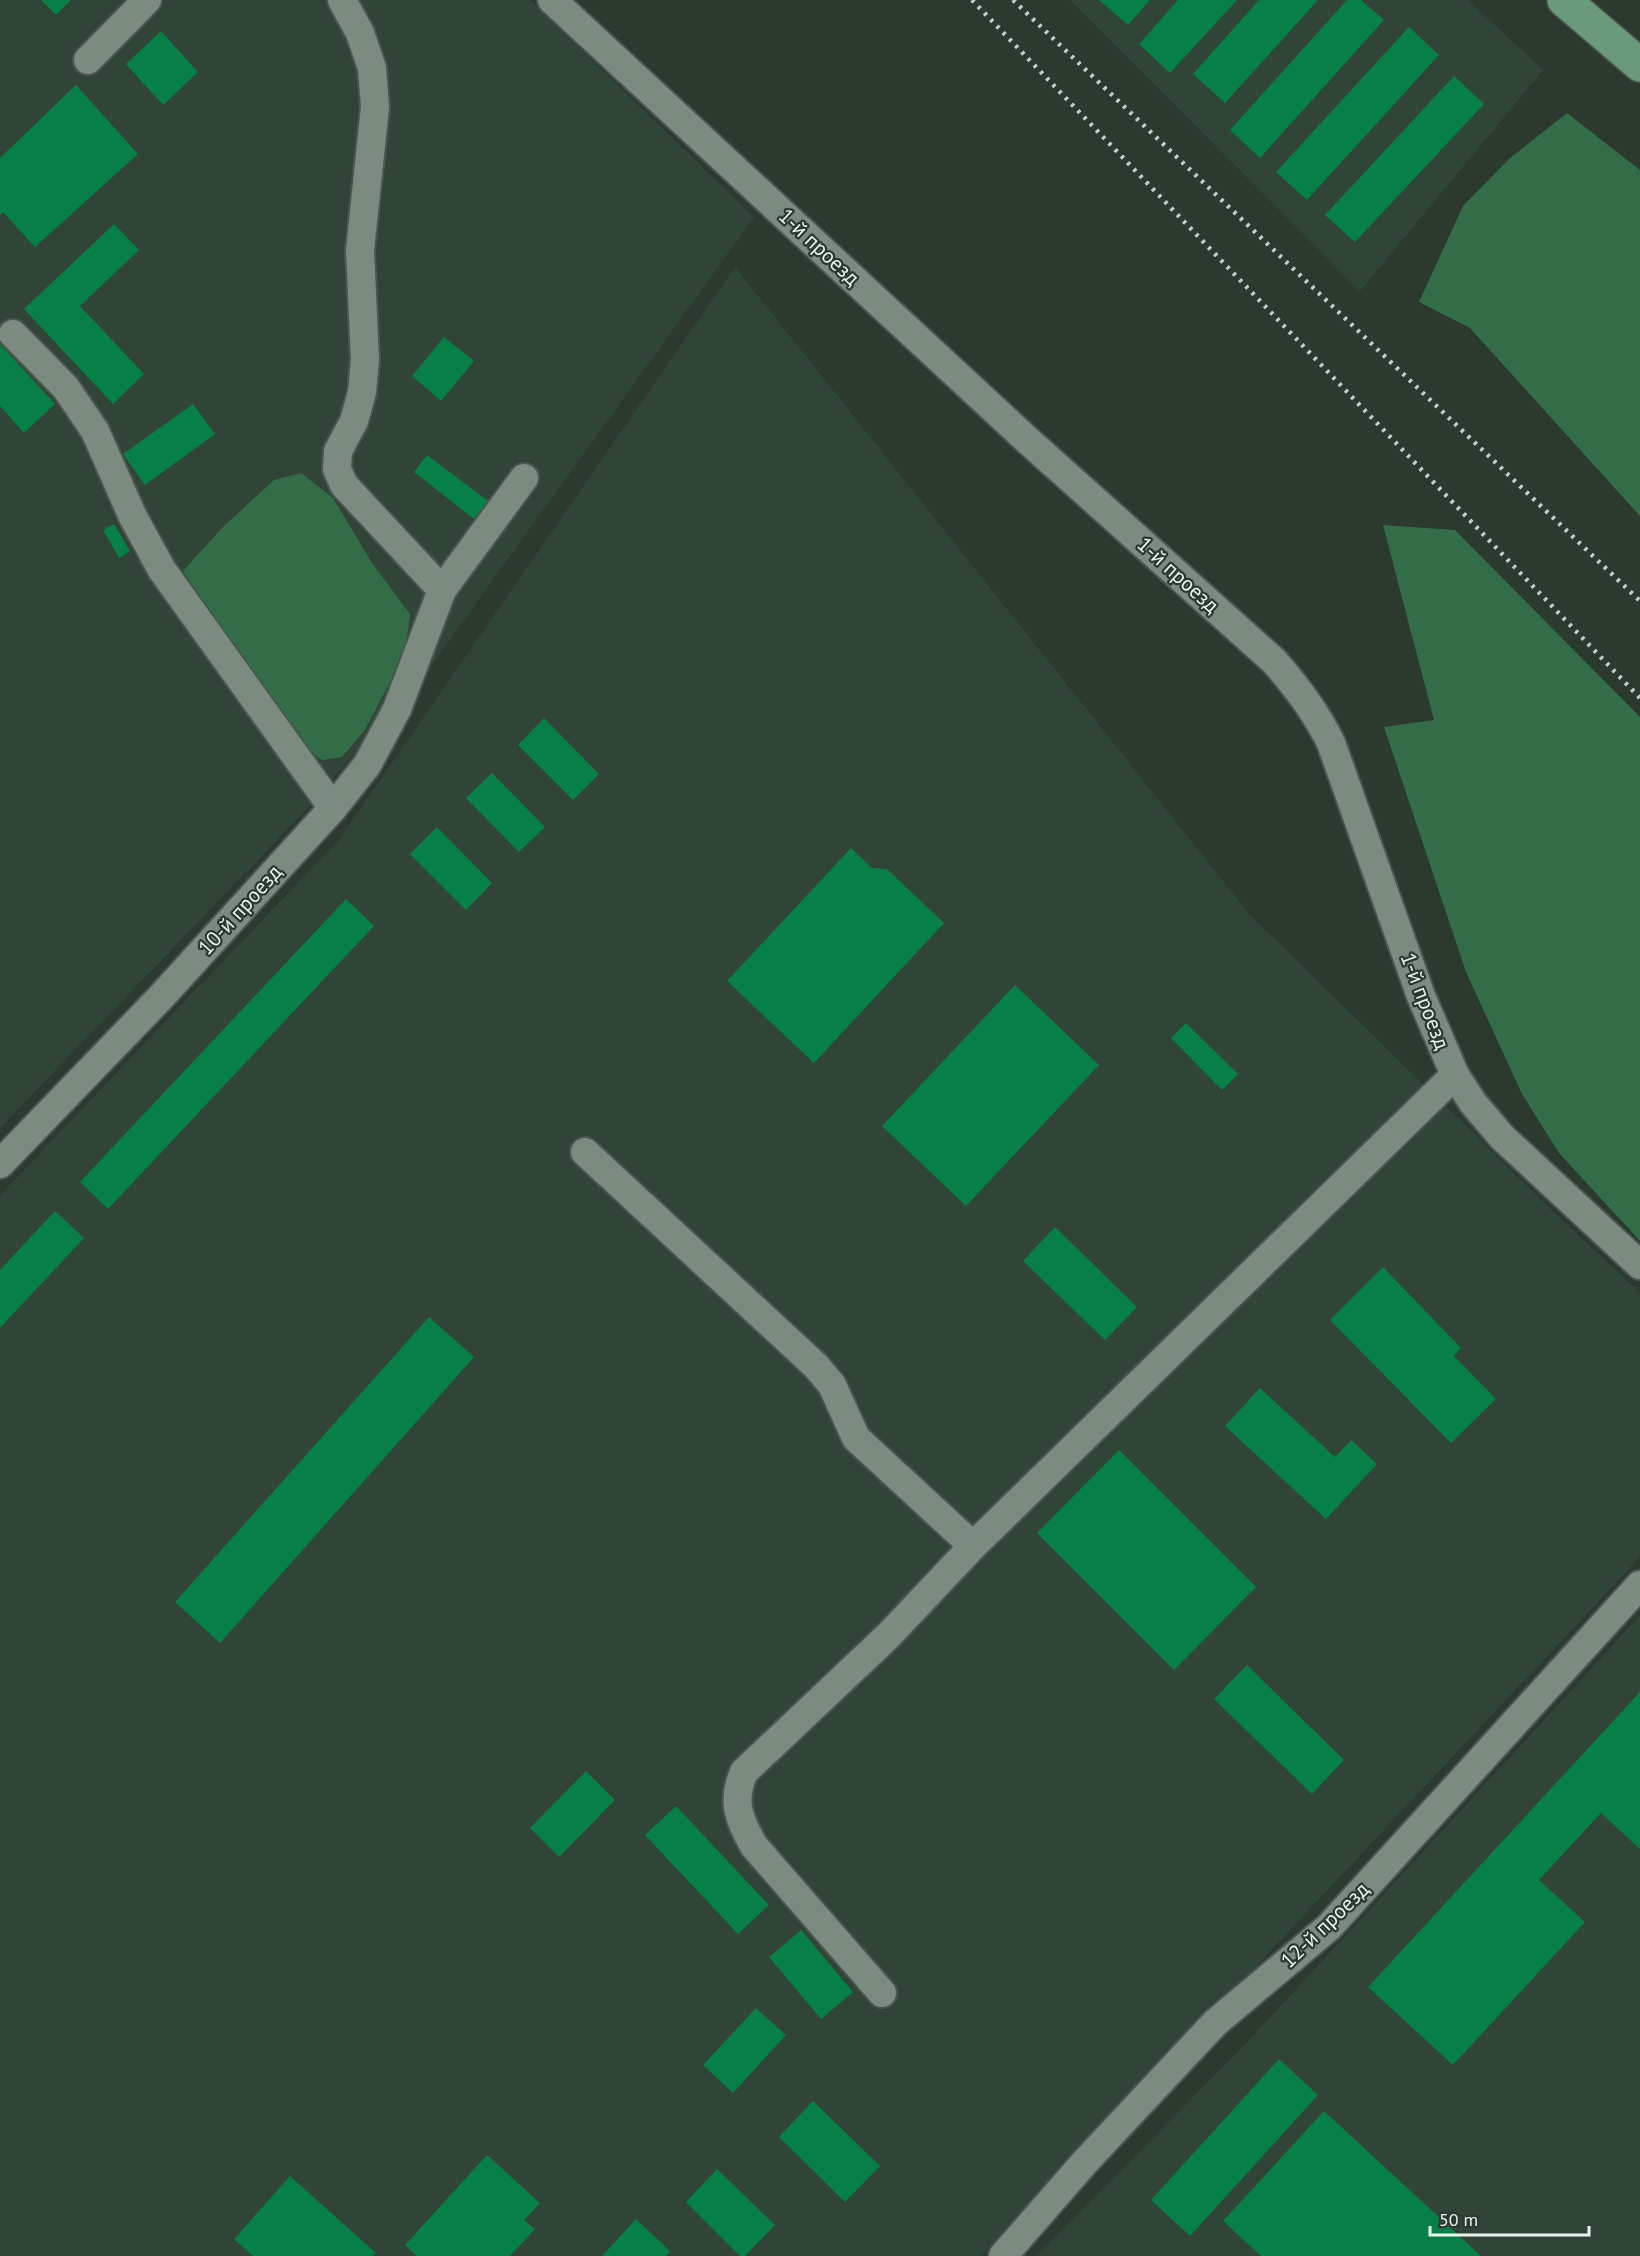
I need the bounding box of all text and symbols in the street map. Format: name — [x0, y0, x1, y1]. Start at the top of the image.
street label: 1-й проезд — [773, 202, 866, 291]
street label: 1-й проезд — [1132, 531, 1225, 619]
street label: 10-й проезд — [192, 859, 287, 961]
street label: 1-й проезд — [1395, 949, 1456, 1053]
street label: 12-й проезд — [1275, 1876, 1375, 1973]
scale bar — [1430, 2199, 1589, 2237]
text: 50 m — [1439, 2208, 1478, 2231]

